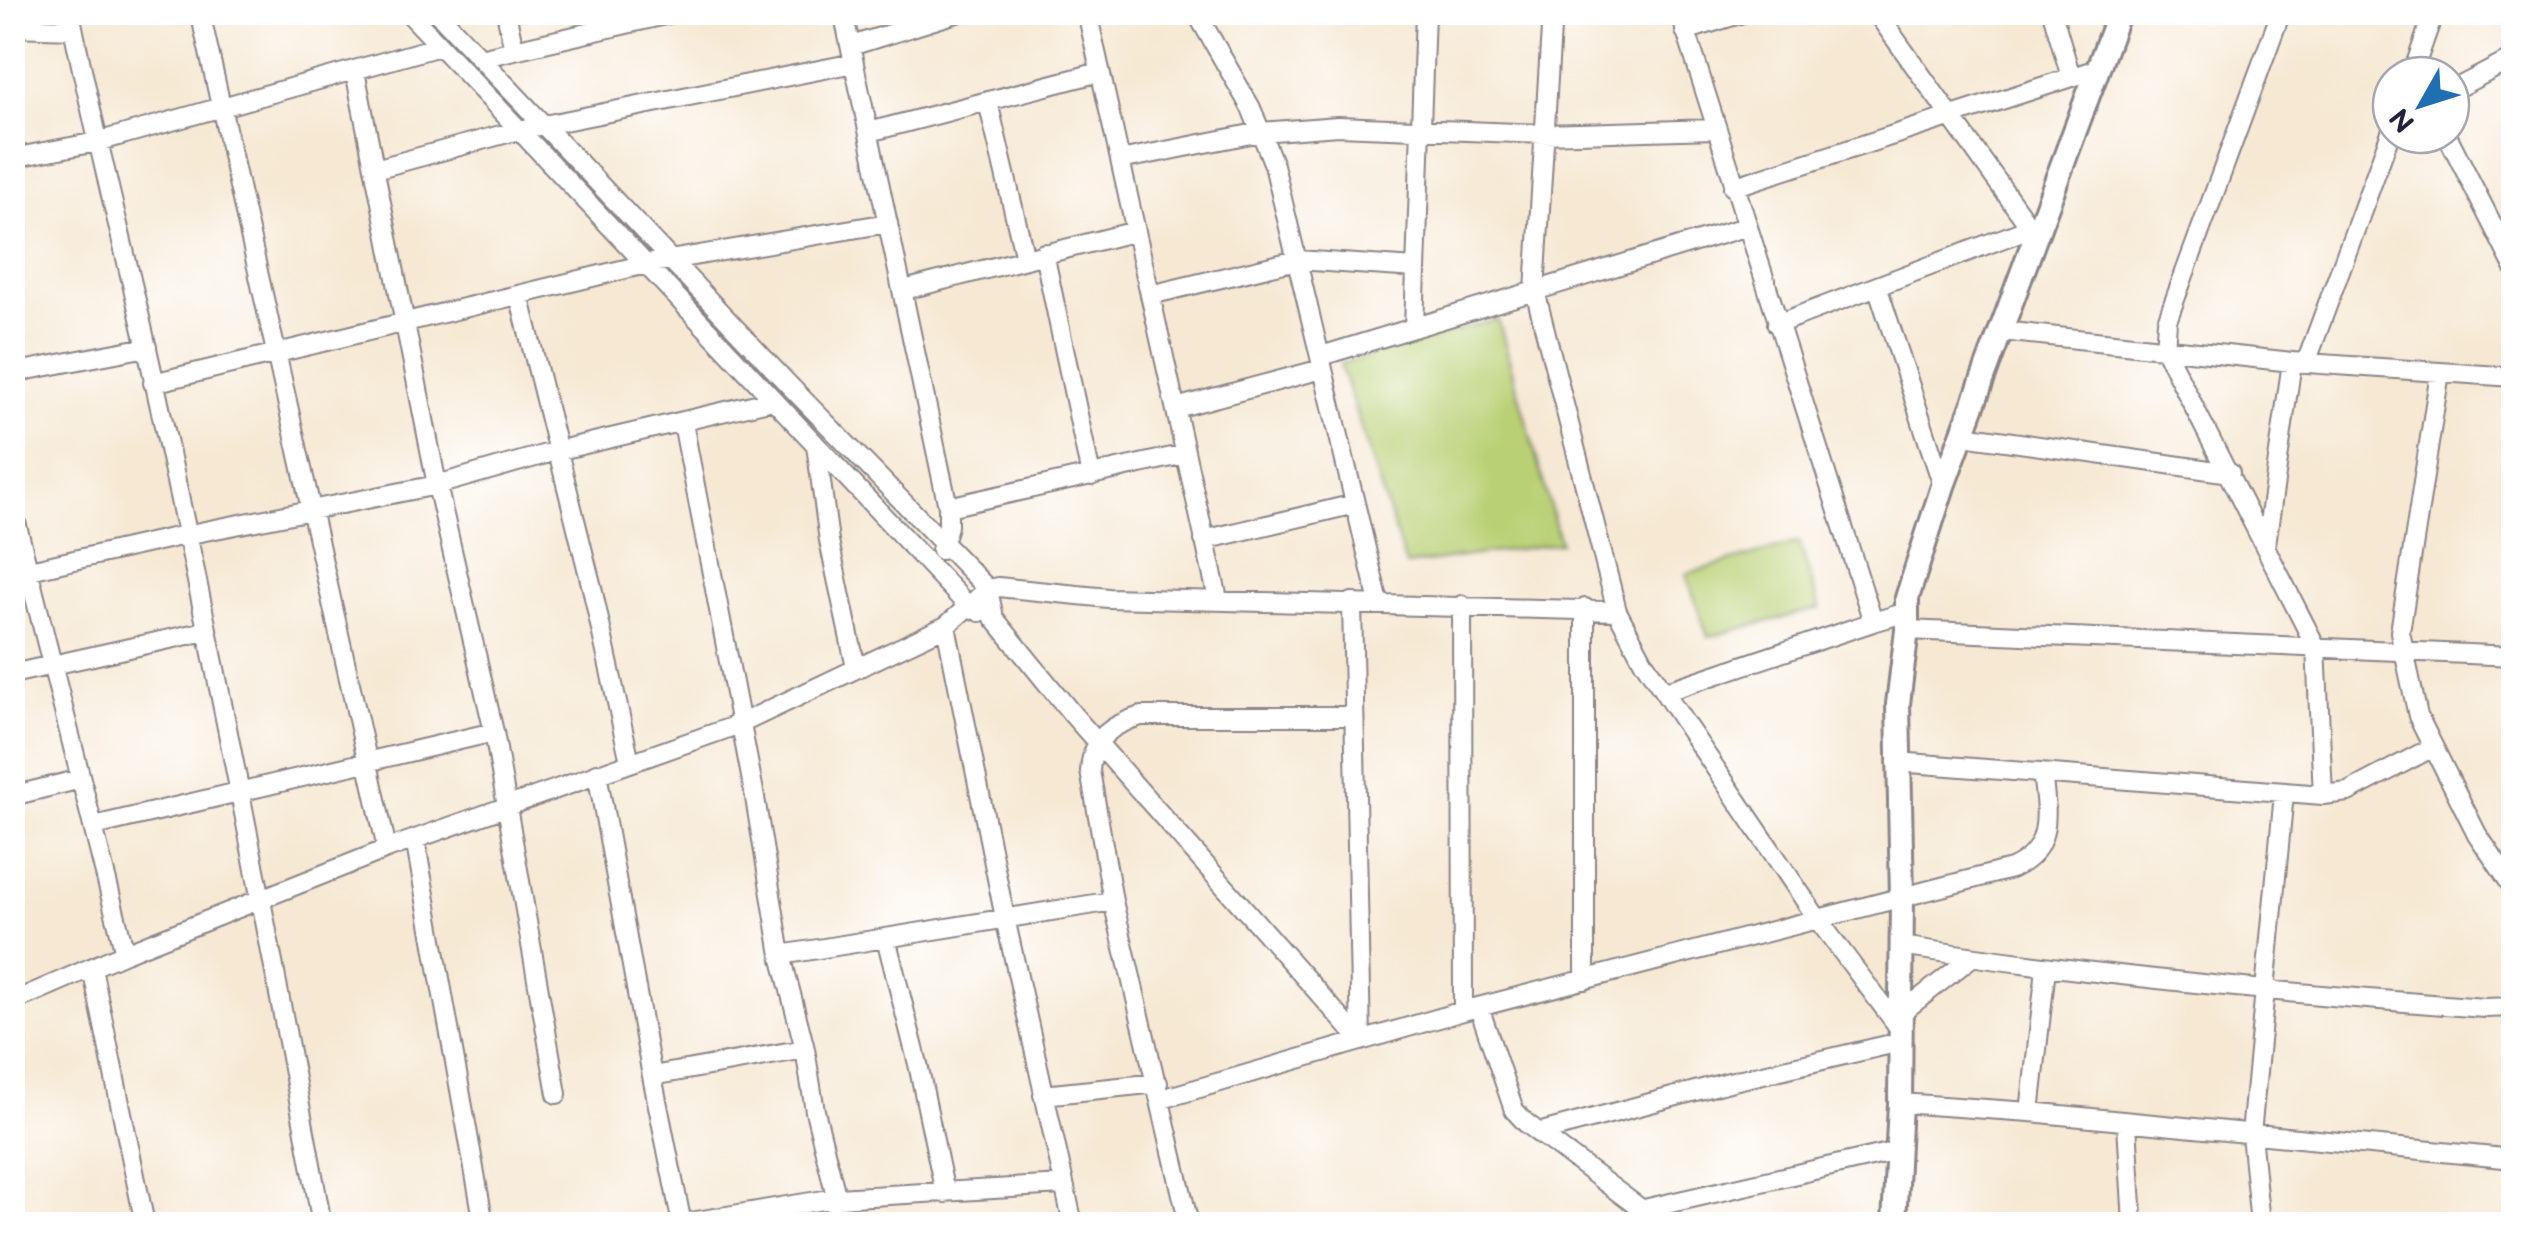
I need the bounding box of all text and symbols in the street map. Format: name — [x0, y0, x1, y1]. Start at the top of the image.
north arrow — [2371, 55, 2471, 155]
text: N — [2383, 101, 2422, 138]

